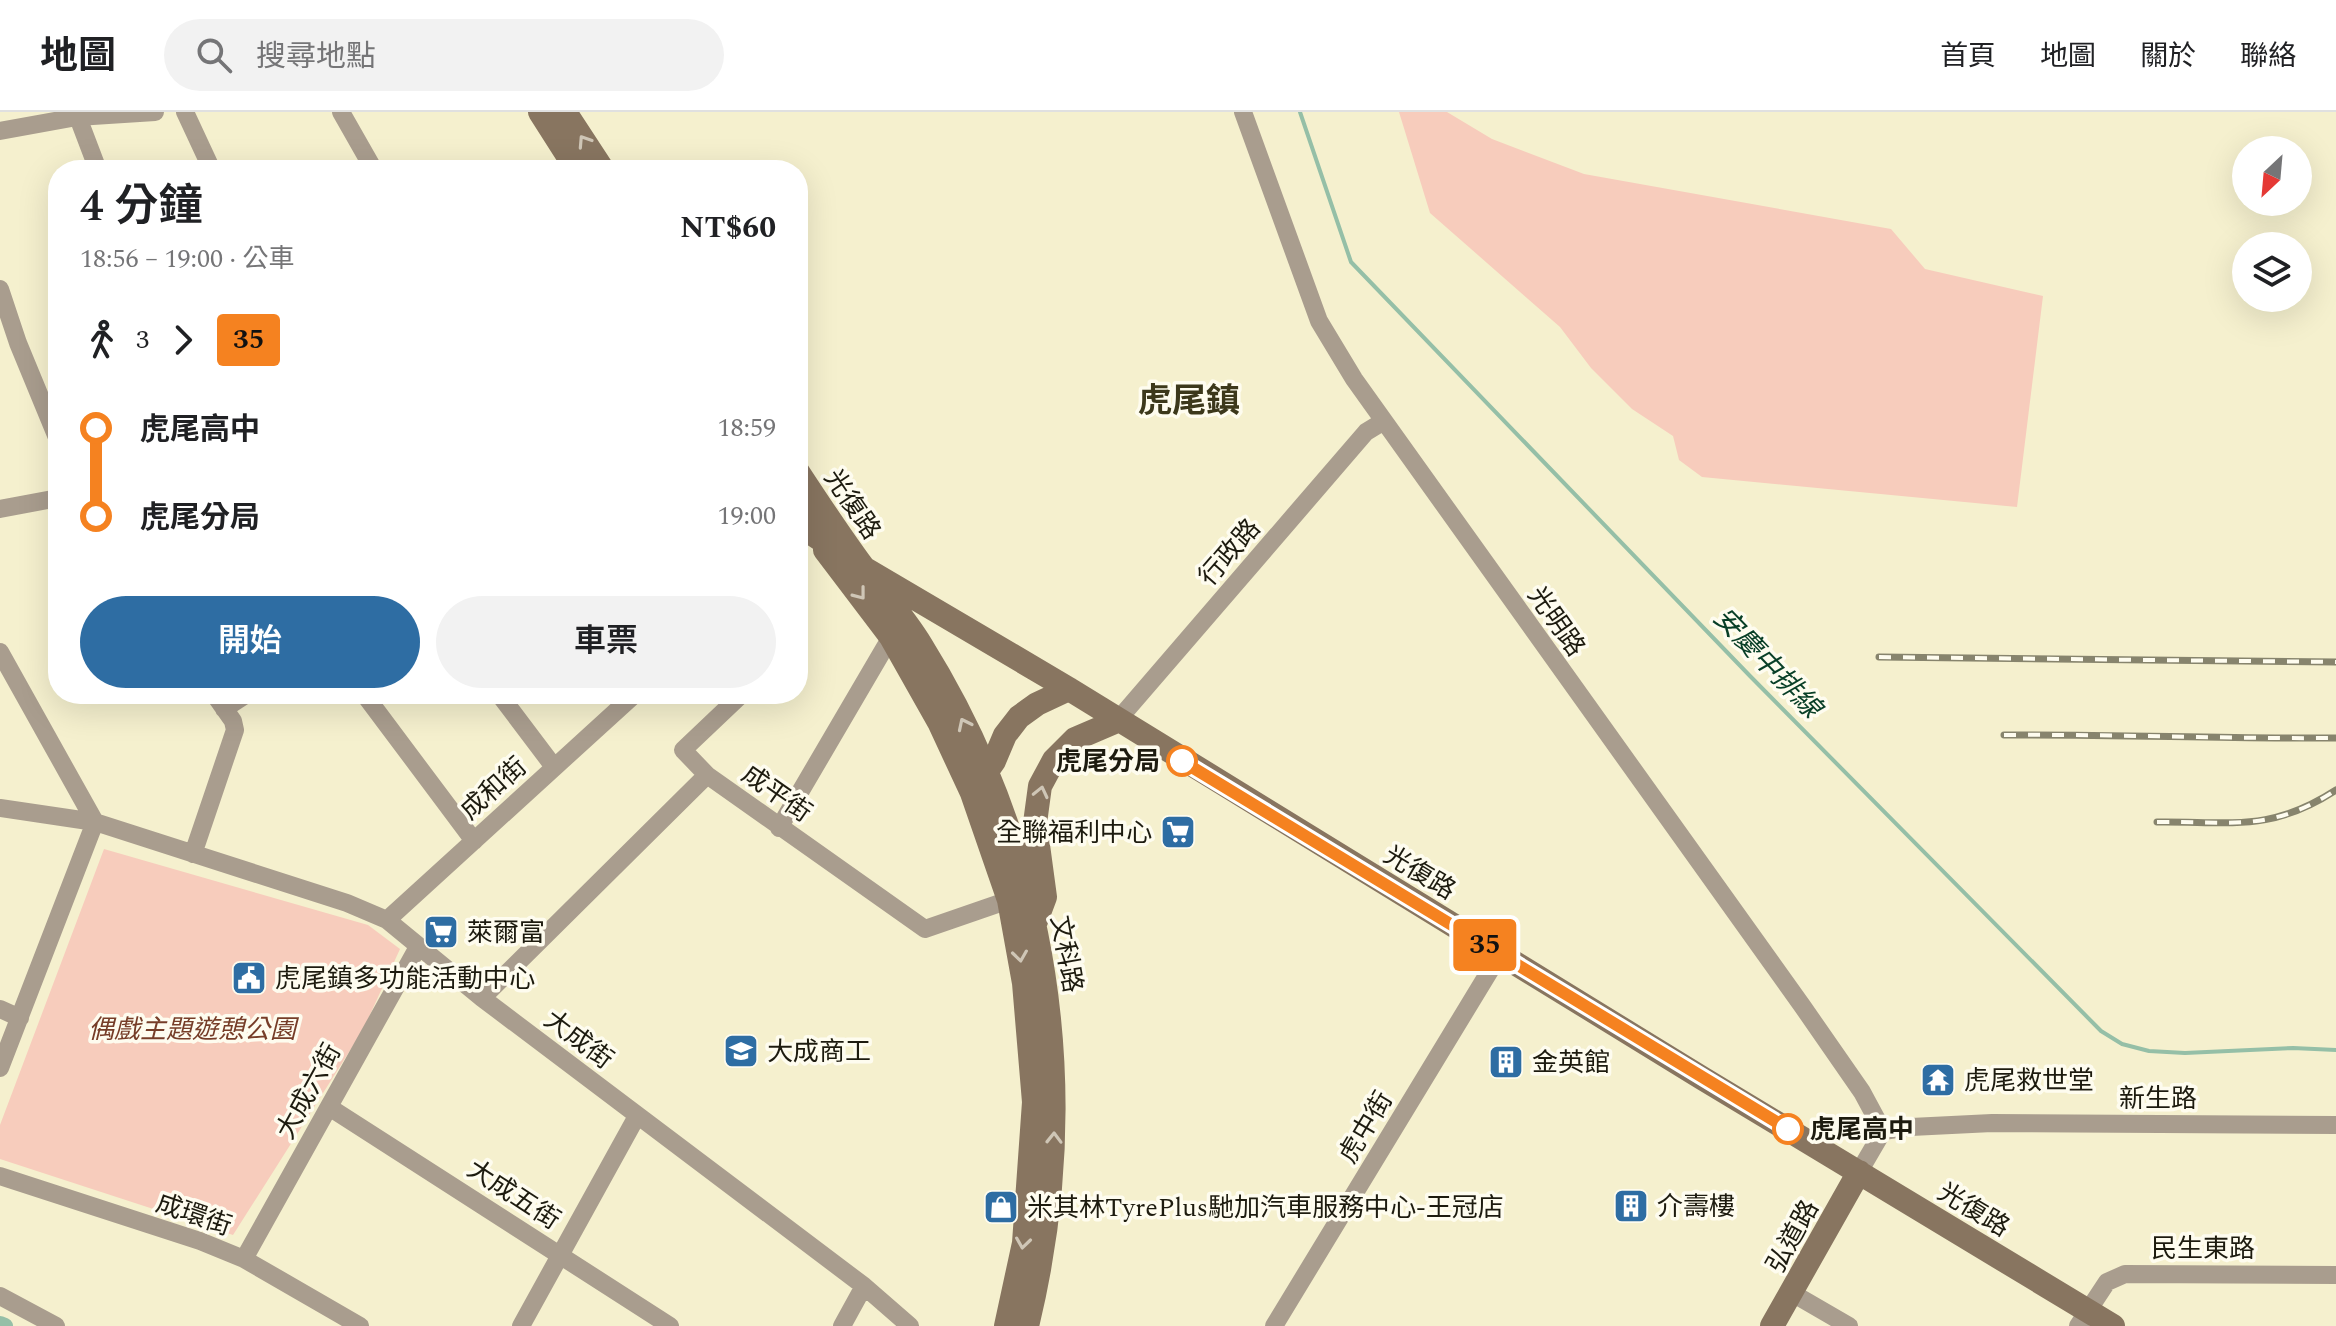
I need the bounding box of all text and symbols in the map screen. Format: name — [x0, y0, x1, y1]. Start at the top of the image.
search box — [164, 19, 724, 91]
text: 地圖 — [40, 28, 116, 86]
icon: search — [192, 33, 236, 77]
text: 搜尋地點 — [256, 34, 376, 80]
text: 首頁 — [1940, 35, 1996, 78]
text: 地圖 — [2040, 35, 2096, 78]
text: 關於 — [2140, 35, 2196, 78]
text: 聯絡 — [2240, 35, 2296, 78]
one-way arrow — [579, 135, 594, 150]
north arrow — [2232, 136, 2312, 216]
map controls — [2232, 136, 2312, 312]
text: 4 分鐘 — [80, 173, 203, 240]
text: NT$60 — [680, 205, 776, 251]
button: layers — [2232, 232, 2312, 312]
text: 18:56 – 19:00 · 公車 — [80, 239, 295, 279]
icon: walk — [80, 318, 124, 362]
icon: forward — [161, 318, 205, 362]
text: 35 — [233, 318, 264, 361]
text: 3 — [136, 320, 149, 360]
district label: 虎尾鎮 — [1138, 376, 1240, 428]
text: 虎尾高中 — [140, 407, 260, 453]
text: 18:59 — [717, 408, 776, 448]
street label: 光復路 — [814, 461, 891, 548]
text: 虎尾分局 — [140, 495, 260, 541]
text: 19:00 — [717, 496, 776, 536]
street label: 行政路 — [1189, 510, 1270, 595]
street label: 光明路 — [1517, 578, 1595, 665]
one-way arrow — [850, 585, 864, 600]
button: 開始 — [80, 596, 420, 688]
button: 車票 — [436, 596, 776, 688]
water label: 安慶中排線 — [1703, 598, 1833, 730]
one-way arrow — [959, 718, 974, 733]
place label: 虎尾分局 — [1056, 742, 1160, 782]
marker: 虎尾分局 — [1167, 746, 1197, 776]
street label: 成和街 — [451, 748, 536, 830]
street label: 成平街 — [733, 755, 820, 833]
one-way arrow — [1031, 786, 1048, 800]
place label: 全聯福利中心 — [996, 813, 1152, 853]
supermarket icon: 全聯福利中心 — [1159, 813, 1197, 851]
street label: 光復路 — [1376, 836, 1463, 910]
street label: 文科路 — [1040, 912, 1092, 996]
supermarket icon: 萊爾富 — [422, 913, 460, 951]
place label: 萊爾富 — [467, 913, 545, 953]
line badge: 35 — [1449, 919, 1521, 971]
text: 35 — [1469, 923, 1501, 966]
one-way arrow — [1011, 950, 1028, 963]
public building icon: 虎尾鎮多功能活動中心 — [230, 959, 268, 997]
place label: 虎尾鎮多功能活動中心 — [275, 959, 535, 999]
street label: 大成街 — [535, 1000, 622, 1079]
park label: 偶戲主題遊憩公園 — [88, 1010, 300, 1050]
school or university icon: 大成商工 — [722, 1032, 760, 1070]
place label: 大成商工 — [767, 1032, 871, 1072]
street label: 大成六街 — [266, 1036, 352, 1147]
building icon: 金英館 — [1487, 1043, 1525, 1081]
place label: 金英館 — [1532, 1043, 1610, 1083]
temple icon: 虎尾救世堂 — [1919, 1061, 1957, 1099]
place label: 虎尾救世堂 — [1964, 1061, 2094, 1101]
street label: 新生路 — [2119, 1079, 2197, 1119]
street label: 虎中街 — [1329, 1084, 1403, 1171]
place label: 虎尾高中 — [1810, 1110, 1914, 1150]
marker: 虎尾高中 — [1773, 1114, 1803, 1144]
one-way arrow — [1046, 1131, 1063, 1144]
street label: 大成五街 — [459, 1150, 568, 1240]
street label: 光復路 — [1930, 1173, 2017, 1247]
street label: 成環街 — [150, 1183, 237, 1247]
building icon: 介壽樓 — [1612, 1187, 1650, 1225]
place label: 介壽樓 — [1657, 1187, 1735, 1227]
shop icon: 米其林TyrePlus馳加汽車服務中心-王冠店 — [982, 1188, 1020, 1226]
place label: 米其林TyrePlus馳加汽車服務中心-王冠店 — [1027, 1188, 1504, 1228]
street label: 弘道路 — [1756, 1193, 1829, 1280]
street label: 民生東路 — [2151, 1229, 2255, 1269]
one-way arrow — [1015, 1236, 1032, 1250]

